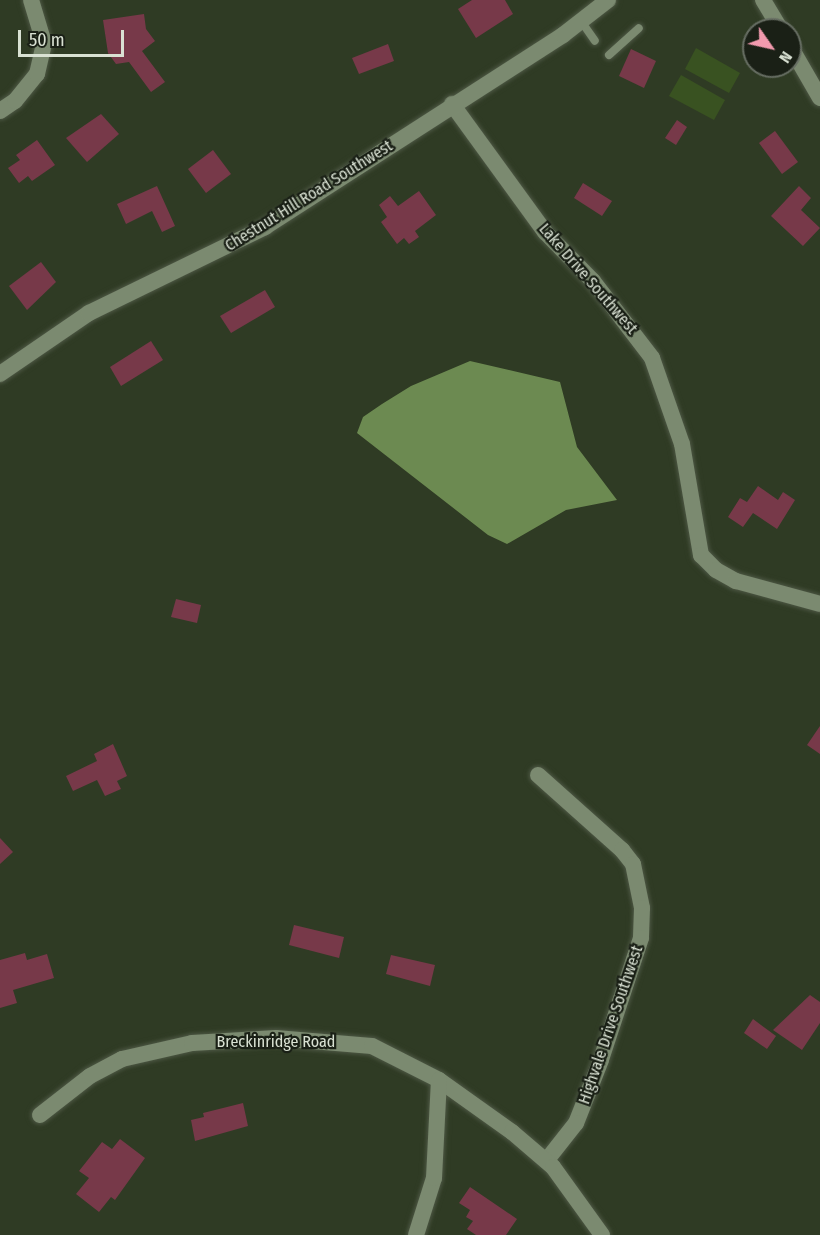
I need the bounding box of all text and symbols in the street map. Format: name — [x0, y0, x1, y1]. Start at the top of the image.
scale bar — [21, 18, 128, 56]
north arrow — [742, 18, 802, 78]
text: 50 m — [29, 29, 65, 51]
text: N — [775, 48, 796, 67]
street label: Chestnut Hill Road Southwest — [222, 136, 396, 256]
street label: Lake Drive Southwest — [535, 220, 641, 338]
street label: Highvale Drive Southwest — [575, 943, 647, 1107]
street label: Breckinridge Road — [217, 1032, 335, 1052]

